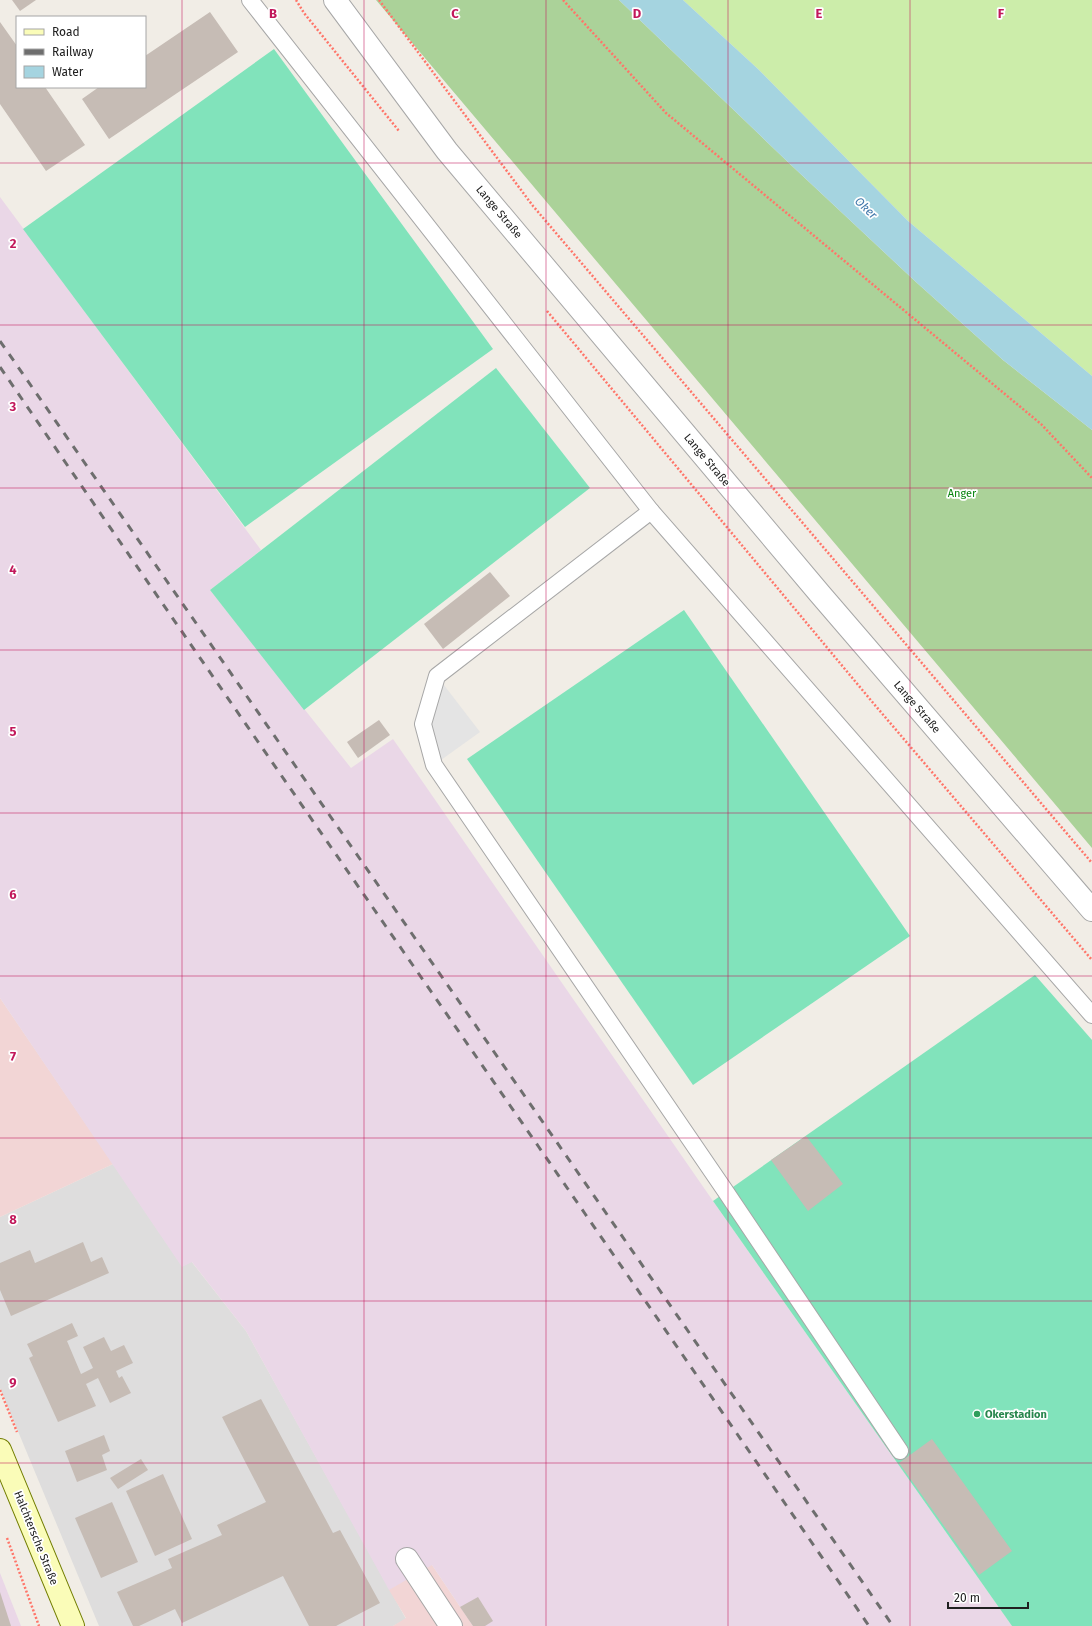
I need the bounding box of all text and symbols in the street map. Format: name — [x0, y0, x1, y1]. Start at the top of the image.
text: B — [269, 6, 277, 21]
text: C — [451, 6, 459, 21]
text: D — [633, 6, 642, 21]
text: E — [816, 6, 823, 21]
text: F — [998, 6, 1005, 21]
legend — [16, 16, 146, 88]
text: Road — [52, 25, 80, 39]
text: Railway — [52, 45, 93, 59]
text: Water — [52, 65, 84, 79]
street label: Lange Straße — [473, 183, 525, 241]
water label: Oker — [852, 194, 880, 222]
text: 2 — [10, 236, 17, 251]
text: 3 — [9, 399, 17, 414]
street label: Lange Straße — [681, 431, 733, 489]
park label: Anger — [948, 487, 977, 500]
text: 4 — [9, 562, 17, 577]
street label: Lange Straße — [891, 678, 943, 736]
text: 5 — [10, 724, 17, 739]
text: 6 — [9, 887, 17, 902]
text: 7 — [10, 1049, 16, 1064]
text: 8 — [9, 1212, 17, 1227]
text: 9 — [9, 1375, 17, 1390]
place label: Okerstadion — [985, 1408, 1047, 1421]
marker: Okerstadion — [972, 1409, 982, 1419]
street label: Halchtersche Straße — [11, 1489, 61, 1587]
scale bar — [948, 1584, 1028, 1610]
text: 20 m — [954, 1591, 980, 1605]

